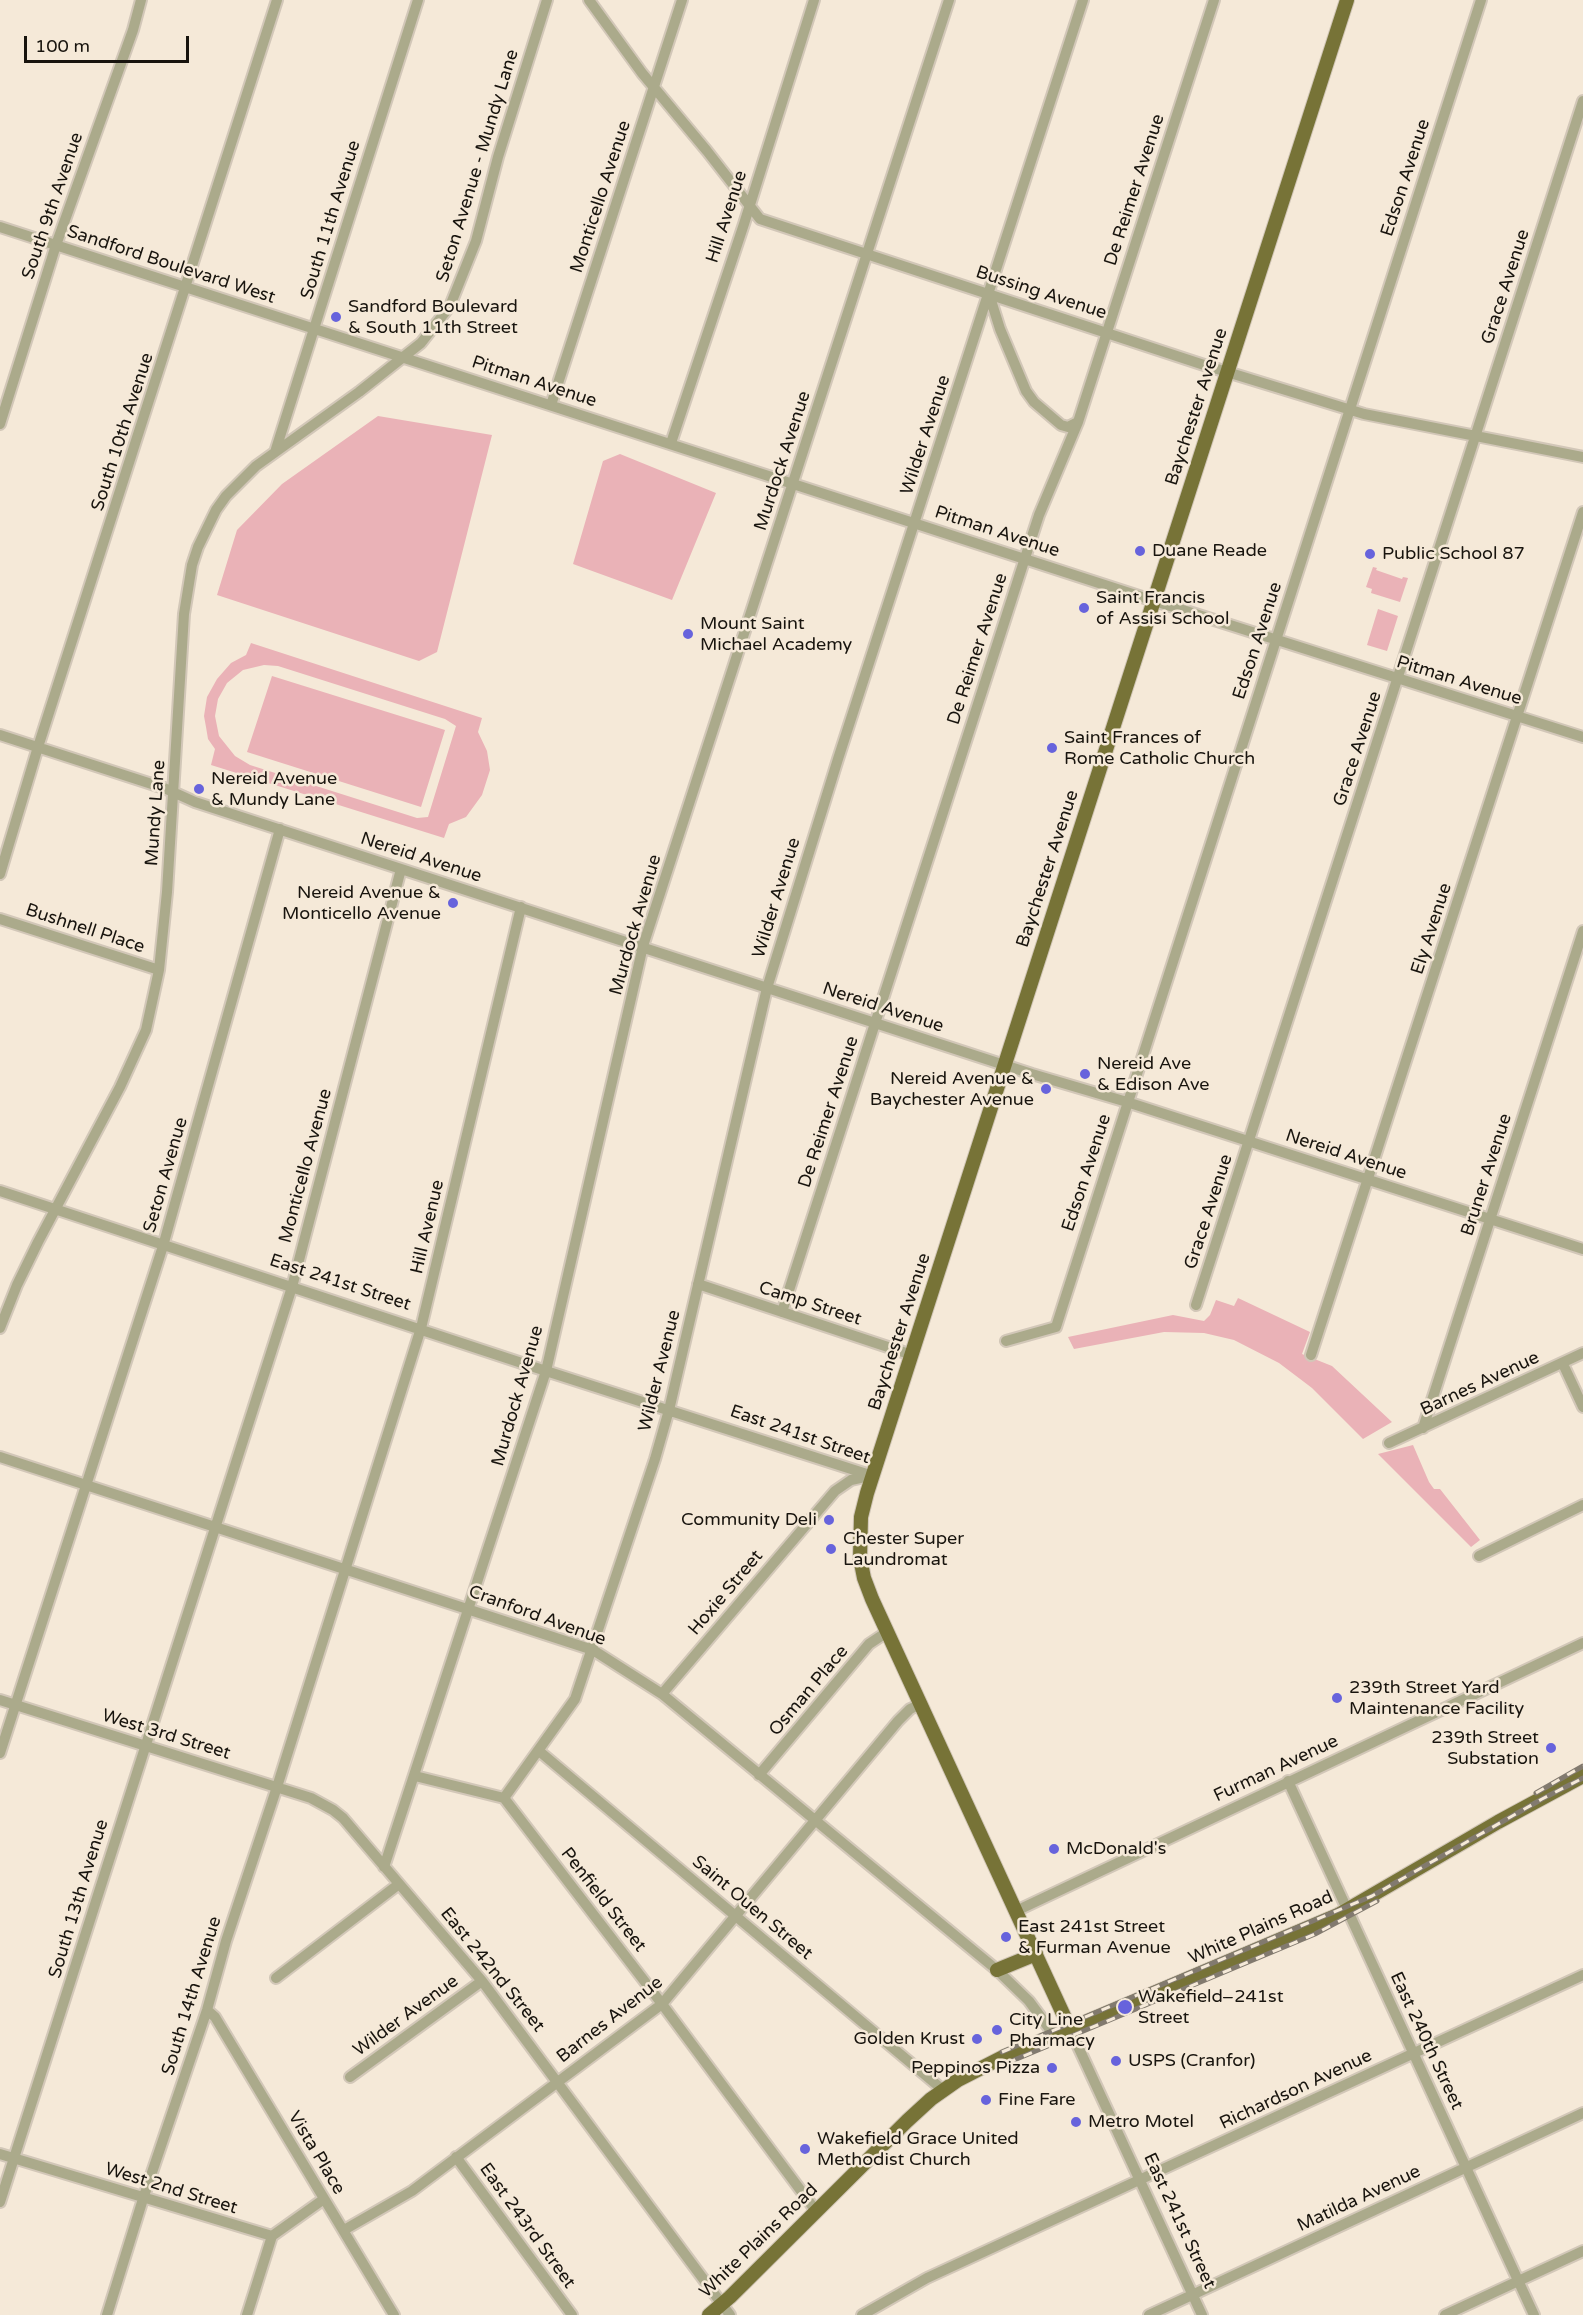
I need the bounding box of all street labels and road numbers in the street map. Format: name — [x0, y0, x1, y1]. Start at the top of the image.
street label: Seton Avenue - Mundy Lane — [432, 47, 524, 285]
street label: De Reimer Avenue — [1100, 111, 1170, 269]
street label: Edson Avenue — [1377, 117, 1435, 239]
street label: Monticello Avenue — [566, 118, 636, 276]
street label: South 9th Avenue — [18, 130, 88, 282]
street label: South 11th Avenue — [297, 138, 365, 302]
street label: Hill Avenue — [702, 168, 752, 266]
street label: Sandford Boulevard West — [64, 221, 278, 309]
street label: Grace Avenue — [1477, 227, 1535, 347]
street label: Bussing Avenue — [973, 262, 1109, 324]
street label: Baychester Avenue — [1161, 326, 1233, 488]
street label: South 10th Avenue — [87, 350, 159, 514]
street label: Pitman Avenue — [469, 352, 599, 412]
street label: Wilder Avenue — [896, 372, 956, 498]
street label: Murdock Avenue — [750, 388, 816, 534]
street label: Pitman Avenue — [932, 502, 1062, 562]
street label: De Reimer Avenue — [943, 570, 1013, 728]
street label: Edson Avenue — [1229, 580, 1287, 702]
street label: Pitman Avenue — [1394, 652, 1524, 710]
street label: Grace Avenue — [1329, 689, 1387, 809]
street label: Mundy Lane — [142, 759, 170, 867]
street label: Baychester Avenue — [1012, 788, 1084, 950]
street label: Nereid Avenue — [358, 828, 484, 888]
street label: Wilder Avenue — [748, 835, 806, 961]
street label: Murdock Avenue — [606, 852, 666, 998]
street label: Ely Avenue — [1407, 881, 1457, 977]
street label: Bushnell Place — [23, 900, 147, 958]
street label: Nereid Avenue — [820, 978, 946, 1038]
street label: De Reimer Avenue — [794, 1033, 864, 1191]
street label: Monticello Avenue — [275, 1086, 337, 1246]
street label: Bruner Avenue — [1457, 1111, 1517, 1239]
street label: Edson Avenue — [1058, 1112, 1116, 1234]
street label: Seton Avenue — [139, 1115, 193, 1235]
street label: Nereid Avenue — [1283, 1125, 1409, 1185]
street label: Grace Avenue — [1180, 1152, 1238, 1272]
street label: Hill Avenue — [407, 1178, 449, 1276]
street label: East 241st Street — [267, 1250, 413, 1316]
street label: Baychester Avenue — [864, 1251, 936, 1413]
street label: Camp Street — [756, 1277, 864, 1331]
street label: Wilder Avenue — [634, 1308, 686, 1434]
street label: Murdock Avenue — [488, 1323, 548, 1469]
street label: Barnes Avenue — [1417, 1347, 1543, 1421]
street label: East 241st Street — [727, 1401, 873, 1469]
street label: Hoxie Street — [684, 1546, 768, 1640]
street label: Cranford Avenue — [465, 1581, 609, 1651]
street label: Osman Place — [765, 1641, 853, 1741]
street label: West 3rd Street — [99, 1705, 233, 1765]
street label: Furman Avenue — [1210, 1731, 1342, 1807]
street label: South 13th Avenue — [45, 1817, 113, 1981]
street label: Penfield Street — [556, 1844, 650, 1956]
street label: Saint Ouen Street — [687, 1851, 817, 1965]
street label: White Plains Road — [1185, 1886, 1337, 1970]
street label: East 242nd Street — [435, 1903, 549, 2037]
street label: South 14th Avenue — [158, 1914, 226, 2078]
street label: East 240th Street — [1385, 1969, 1467, 2113]
street label: Wilder Avenue — [349, 1971, 463, 2061]
street label: Barnes Avenue — [553, 1972, 667, 2068]
street label: Richardson Avenue — [1216, 2045, 1376, 2135]
street label: Vista Place — [283, 2107, 349, 2199]
street label: East 241st Street — [1138, 2150, 1220, 2292]
street label: West 2nd Street — [102, 2159, 240, 2219]
street label: East 243rd Street — [474, 2159, 580, 2293]
street label: Matilda Avenue — [1294, 2161, 1424, 2237]
street label: White Plains Road — [695, 2179, 823, 2303]

